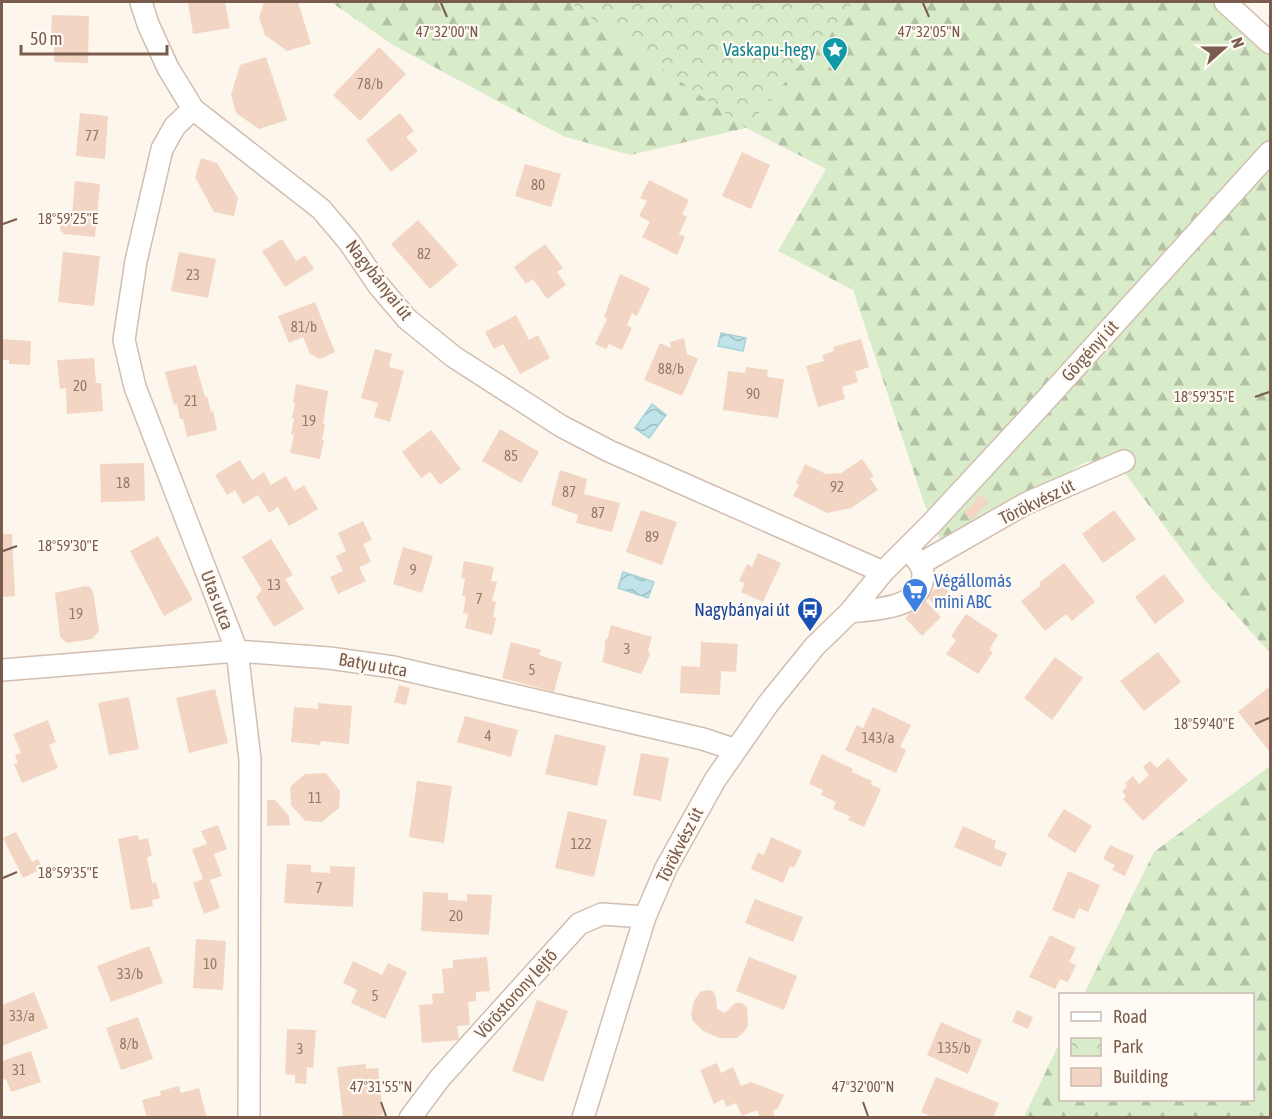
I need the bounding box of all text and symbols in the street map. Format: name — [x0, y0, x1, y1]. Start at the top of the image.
scale bar — [21, 18, 166, 56]
north arrow — [1194, 18, 1254, 78]
text: 47°32'00"N — [416, 23, 478, 40]
text: 47°32'05"N — [898, 23, 960, 40]
text: 50 m — [30, 28, 62, 49]
place icon: Vaskapu-hegy — [820, 35, 850, 73]
text: N — [1228, 35, 1248, 50]
place label: Vaskapu-hegy — [723, 39, 816, 60]
house number: 78/b — [357, 75, 383, 92]
house number: 77 — [85, 127, 99, 144]
house number: 80 — [531, 176, 545, 193]
text: 18°59'25"E — [38, 210, 99, 227]
street label: Nagybányai út — [342, 235, 417, 324]
house number: 82 — [417, 245, 431, 262]
house number: 23 — [186, 266, 200, 283]
street label: Görgényi út — [1057, 316, 1123, 386]
house number: 81/b — [291, 318, 317, 335]
house number: 88/b — [658, 360, 684, 377]
house number: 20 — [73, 377, 87, 394]
house number: 90 — [746, 385, 760, 402]
text: 18°59'35"E — [1174, 388, 1235, 405]
house number: 21 — [184, 392, 198, 409]
house number: 19 — [302, 412, 316, 429]
house number: 85 — [504, 447, 518, 464]
house number: 18 — [116, 474, 130, 491]
street label: Törökvész út — [996, 474, 1078, 529]
house number: 92 — [830, 478, 844, 495]
house number: 87 — [562, 483, 576, 500]
house number: 87 — [591, 504, 605, 521]
house number: 89 — [645, 528, 659, 545]
text: 18°59'30"E — [38, 537, 99, 554]
house number: 9 — [409, 561, 417, 578]
street label: Utas utca — [197, 567, 238, 632]
place label: Végállomás mini ABC — [934, 570, 1012, 612]
house number: 13 — [267, 576, 281, 593]
supermarket icon: Végállomás mini ABC — [900, 576, 930, 614]
house number: 7 — [475, 590, 483, 607]
bus stop icon: Nagybányai út — [795, 595, 825, 633]
place label: Nagybányai út — [694, 599, 790, 620]
house number: 19 — [69, 605, 83, 622]
house number: 3 — [623, 640, 631, 657]
street label: Batyu utca — [337, 648, 409, 681]
house number: 5 — [528, 661, 536, 678]
text: 18°59'40"E — [1174, 715, 1235, 732]
house number: 4 — [484, 727, 492, 744]
house number: 143/a — [861, 729, 895, 746]
house number: 11 — [308, 789, 322, 806]
street label: Törökvész út — [652, 804, 707, 886]
house number: 122 — [570, 835, 592, 852]
text: 18°59'35"E — [38, 864, 99, 881]
house number: 7 — [315, 879, 323, 896]
house number: 20 — [449, 907, 463, 924]
street label: Vöröstorony lejtő — [470, 945, 561, 1043]
house number: 10 — [203, 955, 217, 972]
house number: 33/b — [117, 965, 143, 982]
house number: 5 — [371, 987, 379, 1004]
legend — [1059, 993, 1254, 1101]
text: Road — [1113, 1006, 1147, 1027]
house number: 33/a — [9, 1007, 35, 1024]
house number: 8/b — [119, 1035, 139, 1052]
text: Park — [1113, 1036, 1143, 1057]
house number: 135/b — [937, 1039, 971, 1056]
house number: 3 — [296, 1040, 304, 1057]
house number: 31 — [12, 1061, 26, 1078]
text: Building — [1113, 1066, 1168, 1087]
text: 47°31'55"N — [350, 1078, 412, 1095]
text: 47°32'00"N — [832, 1078, 894, 1095]

